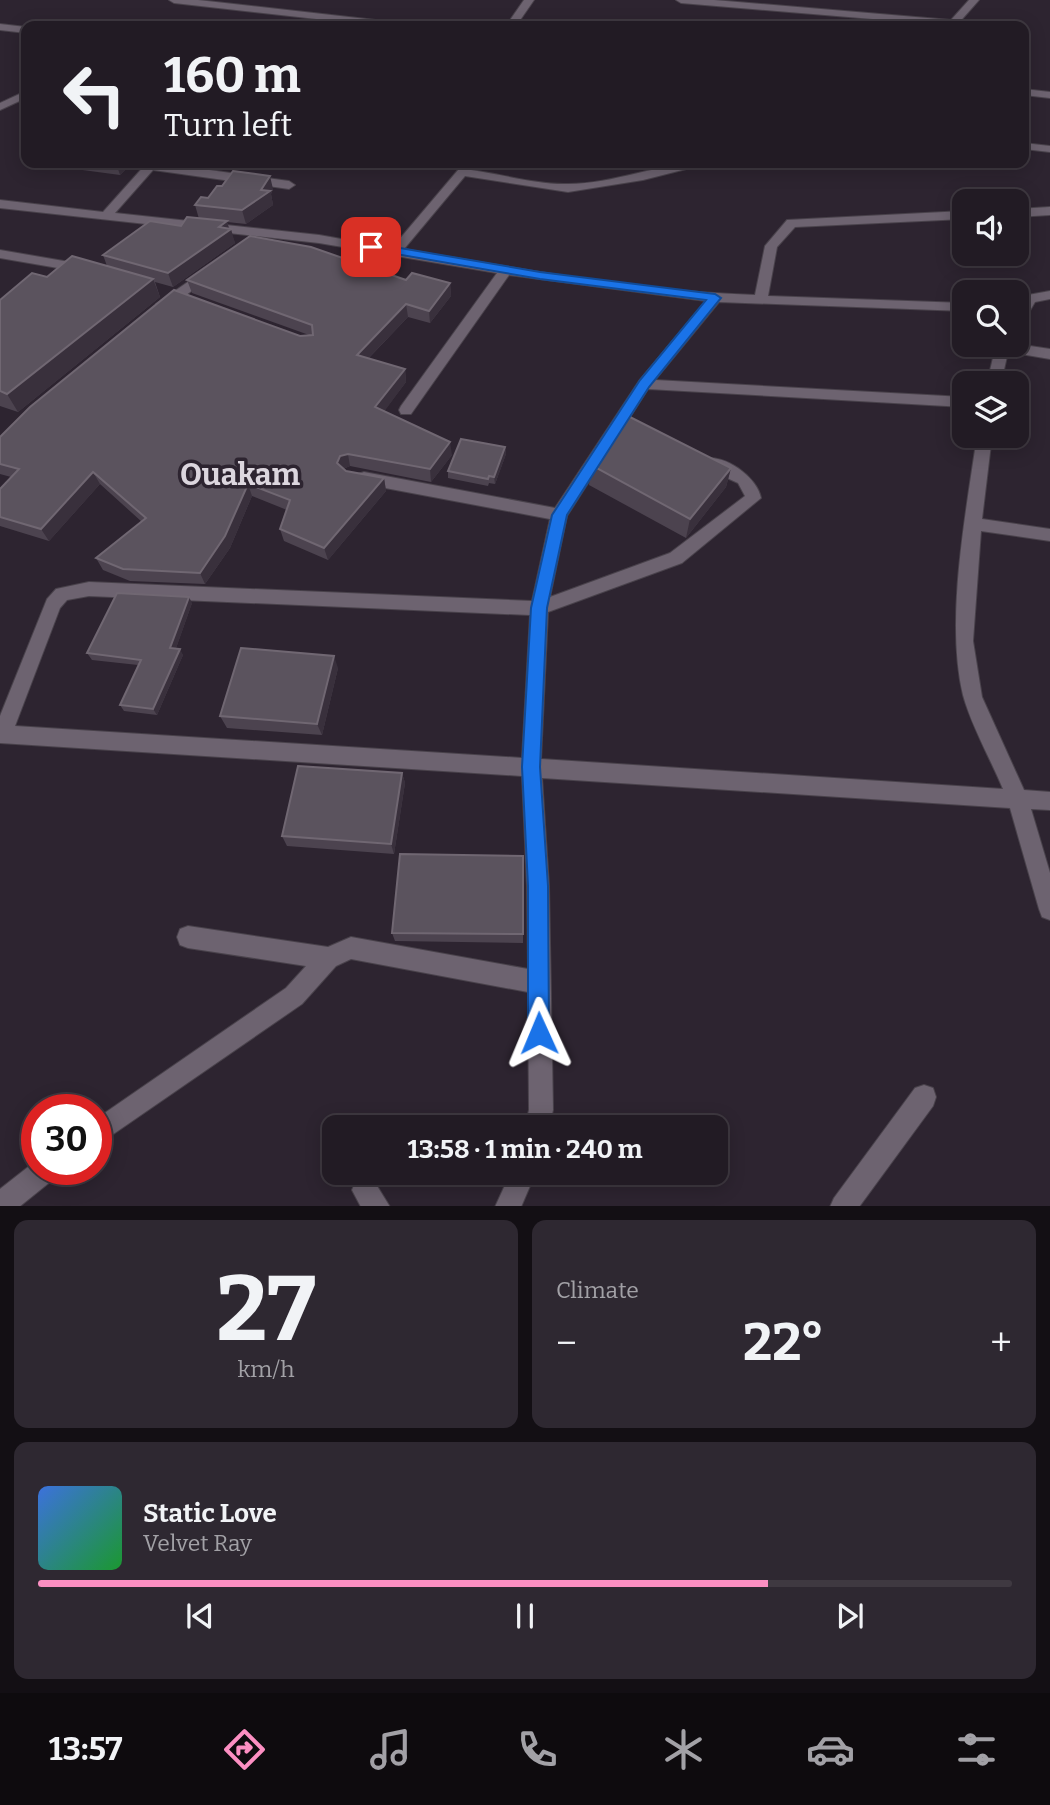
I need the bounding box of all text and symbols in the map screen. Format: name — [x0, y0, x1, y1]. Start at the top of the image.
text: 160 m — [164, 46, 301, 105]
icon: left — [49, 49, 140, 140]
text: Turn left — [164, 106, 292, 144]
map controls — [952, 189, 1029, 448]
button: sound — [952, 189, 1029, 266]
pin — [341, 217, 401, 277]
icon: arrive — [352, 228, 390, 266]
button: search — [952, 280, 1029, 357]
button: layers — [952, 371, 1029, 448]
district label: Ouakam — [180, 457, 300, 493]
position arrow — [502, 996, 576, 1070]
speed limit sign: 30 — [21, 1094, 112, 1185]
text: 13:58 · 1 min · 240 m — [407, 1134, 643, 1165]
text: 27 — [216, 1255, 316, 1364]
text: Climate — [556, 1276, 639, 1304]
text: 22° — [743, 1311, 824, 1374]
text: − — [556, 1320, 577, 1366]
text: + — [990, 1320, 1012, 1366]
text: km/h — [238, 1355, 294, 1383]
text: Static Love — [143, 1498, 277, 1529]
text: Velvet Ray — [143, 1529, 252, 1557]
icon: previous — [181, 1597, 219, 1635]
icon: pause — [506, 1597, 544, 1635]
icon: next — [831, 1597, 869, 1635]
icon: directions — [220, 1725, 269, 1774]
icon: music — [366, 1725, 415, 1774]
icon: phone — [513, 1725, 562, 1774]
icon: climate — [659, 1725, 708, 1774]
icon: car — [806, 1725, 855, 1774]
icon: filters — [952, 1725, 1001, 1774]
text: 13:57 — [49, 1730, 123, 1768]

